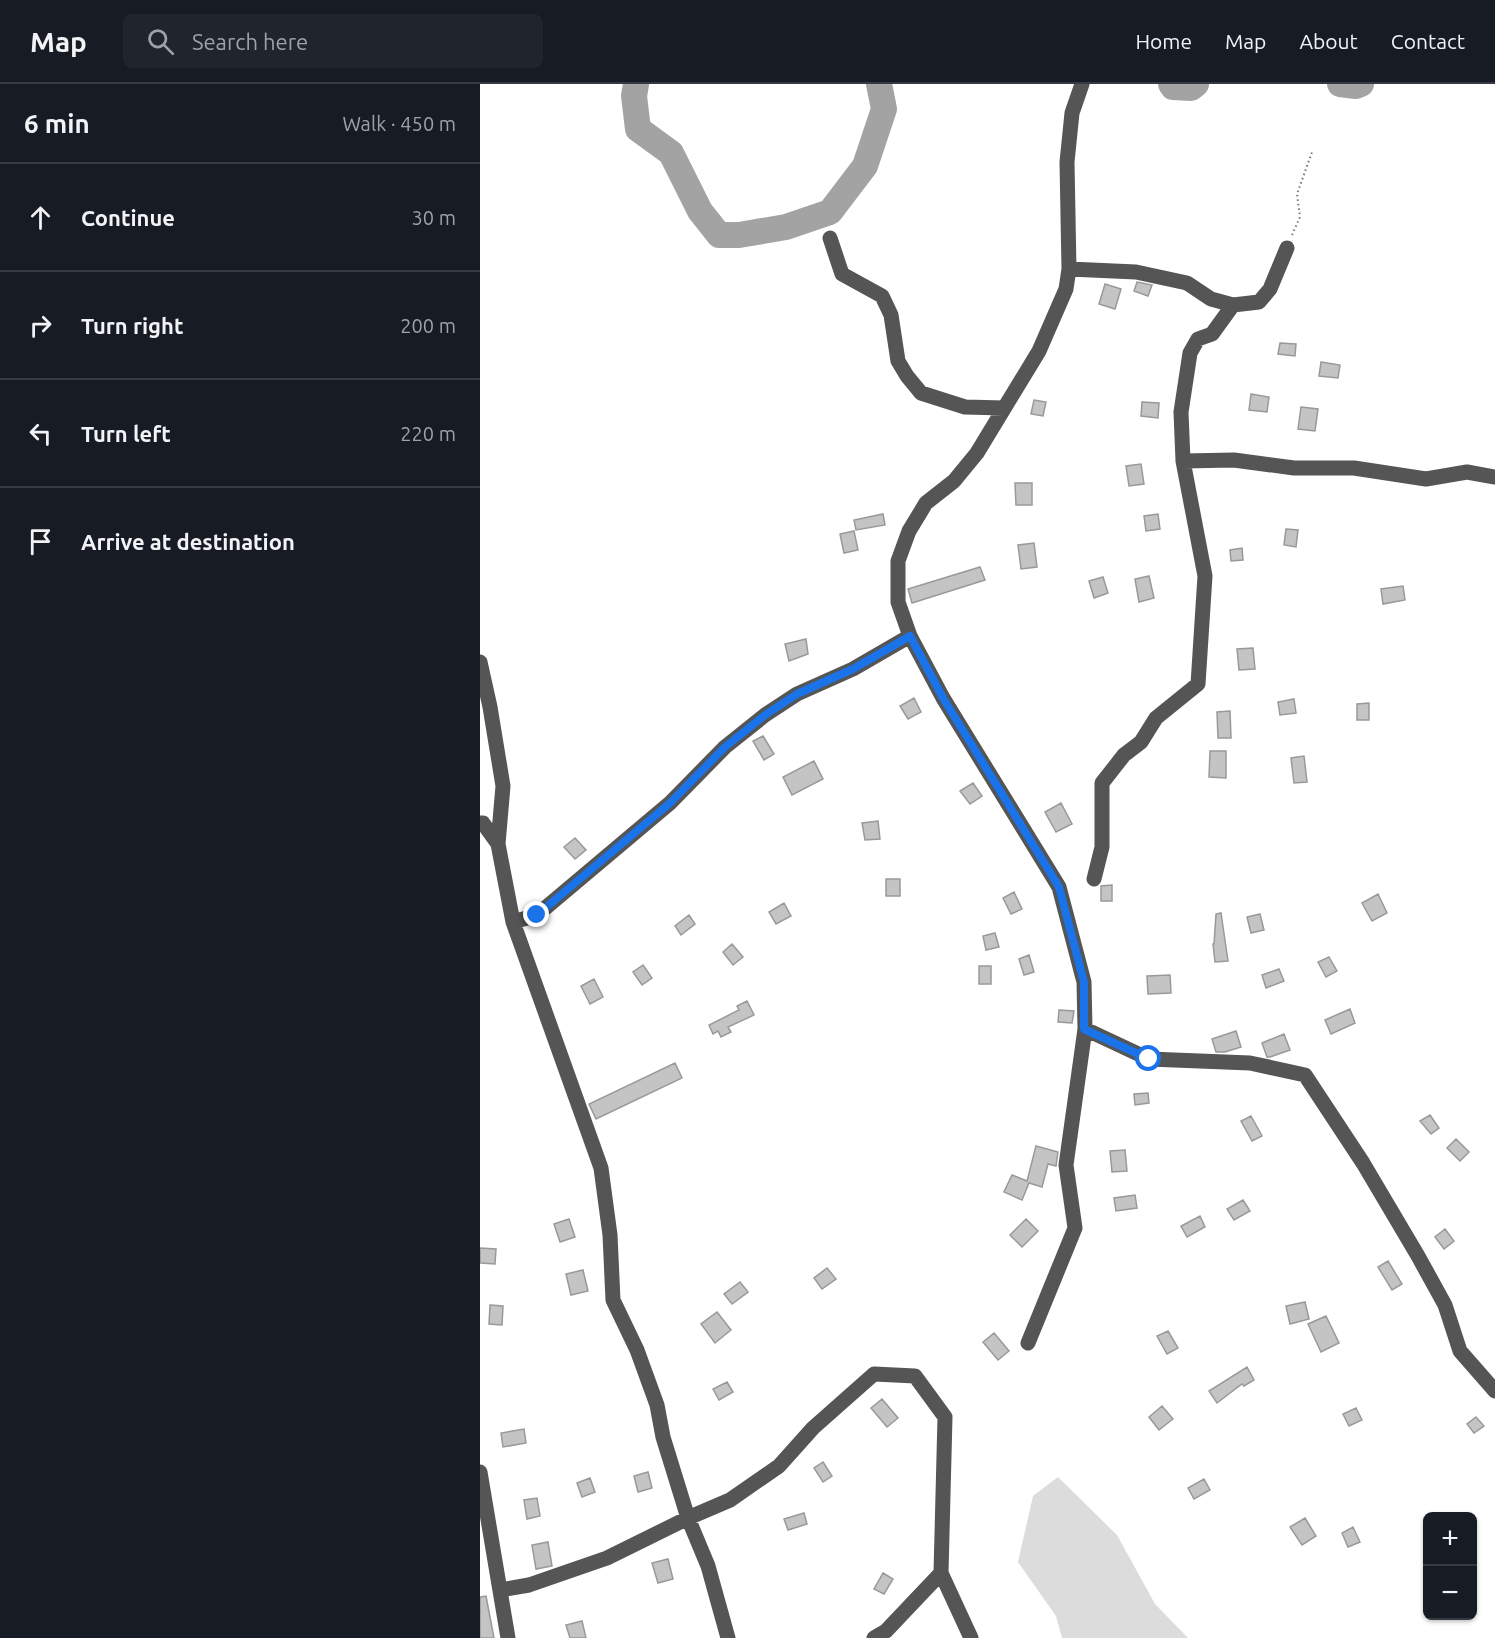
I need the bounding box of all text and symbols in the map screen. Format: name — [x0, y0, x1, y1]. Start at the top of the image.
search box — [123, 14, 543, 68]
icon: search — [144, 25, 177, 58]
text: Map — [30, 26, 87, 57]
text: Search here — [192, 29, 308, 54]
text: Home — [1135, 29, 1192, 53]
text: Map — [1225, 29, 1266, 53]
text: About — [1299, 29, 1358, 53]
text: Contact — [1391, 29, 1465, 53]
text: 6 min — [24, 109, 90, 138]
text: Walk · 450 m — [343, 112, 456, 135]
icon: ahead — [24, 201, 57, 234]
text: Continue — [81, 205, 175, 230]
text: 30 m — [412, 206, 456, 229]
icon: right — [24, 309, 57, 342]
text: Turn right — [81, 313, 183, 338]
text: 200 m — [400, 314, 456, 337]
icon: left — [24, 417, 57, 450]
text: Turn left — [81, 421, 171, 446]
text: 220 m — [400, 422, 456, 445]
icon: arrive — [24, 525, 57, 558]
text: Arrive at destination — [81, 529, 295, 554]
route end — [523, 901, 549, 927]
route start — [1135, 1045, 1161, 1071]
map controls — [1423, 1512, 1477, 1620]
button: + — [1423, 1512, 1477, 1566]
button: − — [1423, 1566, 1477, 1620]

